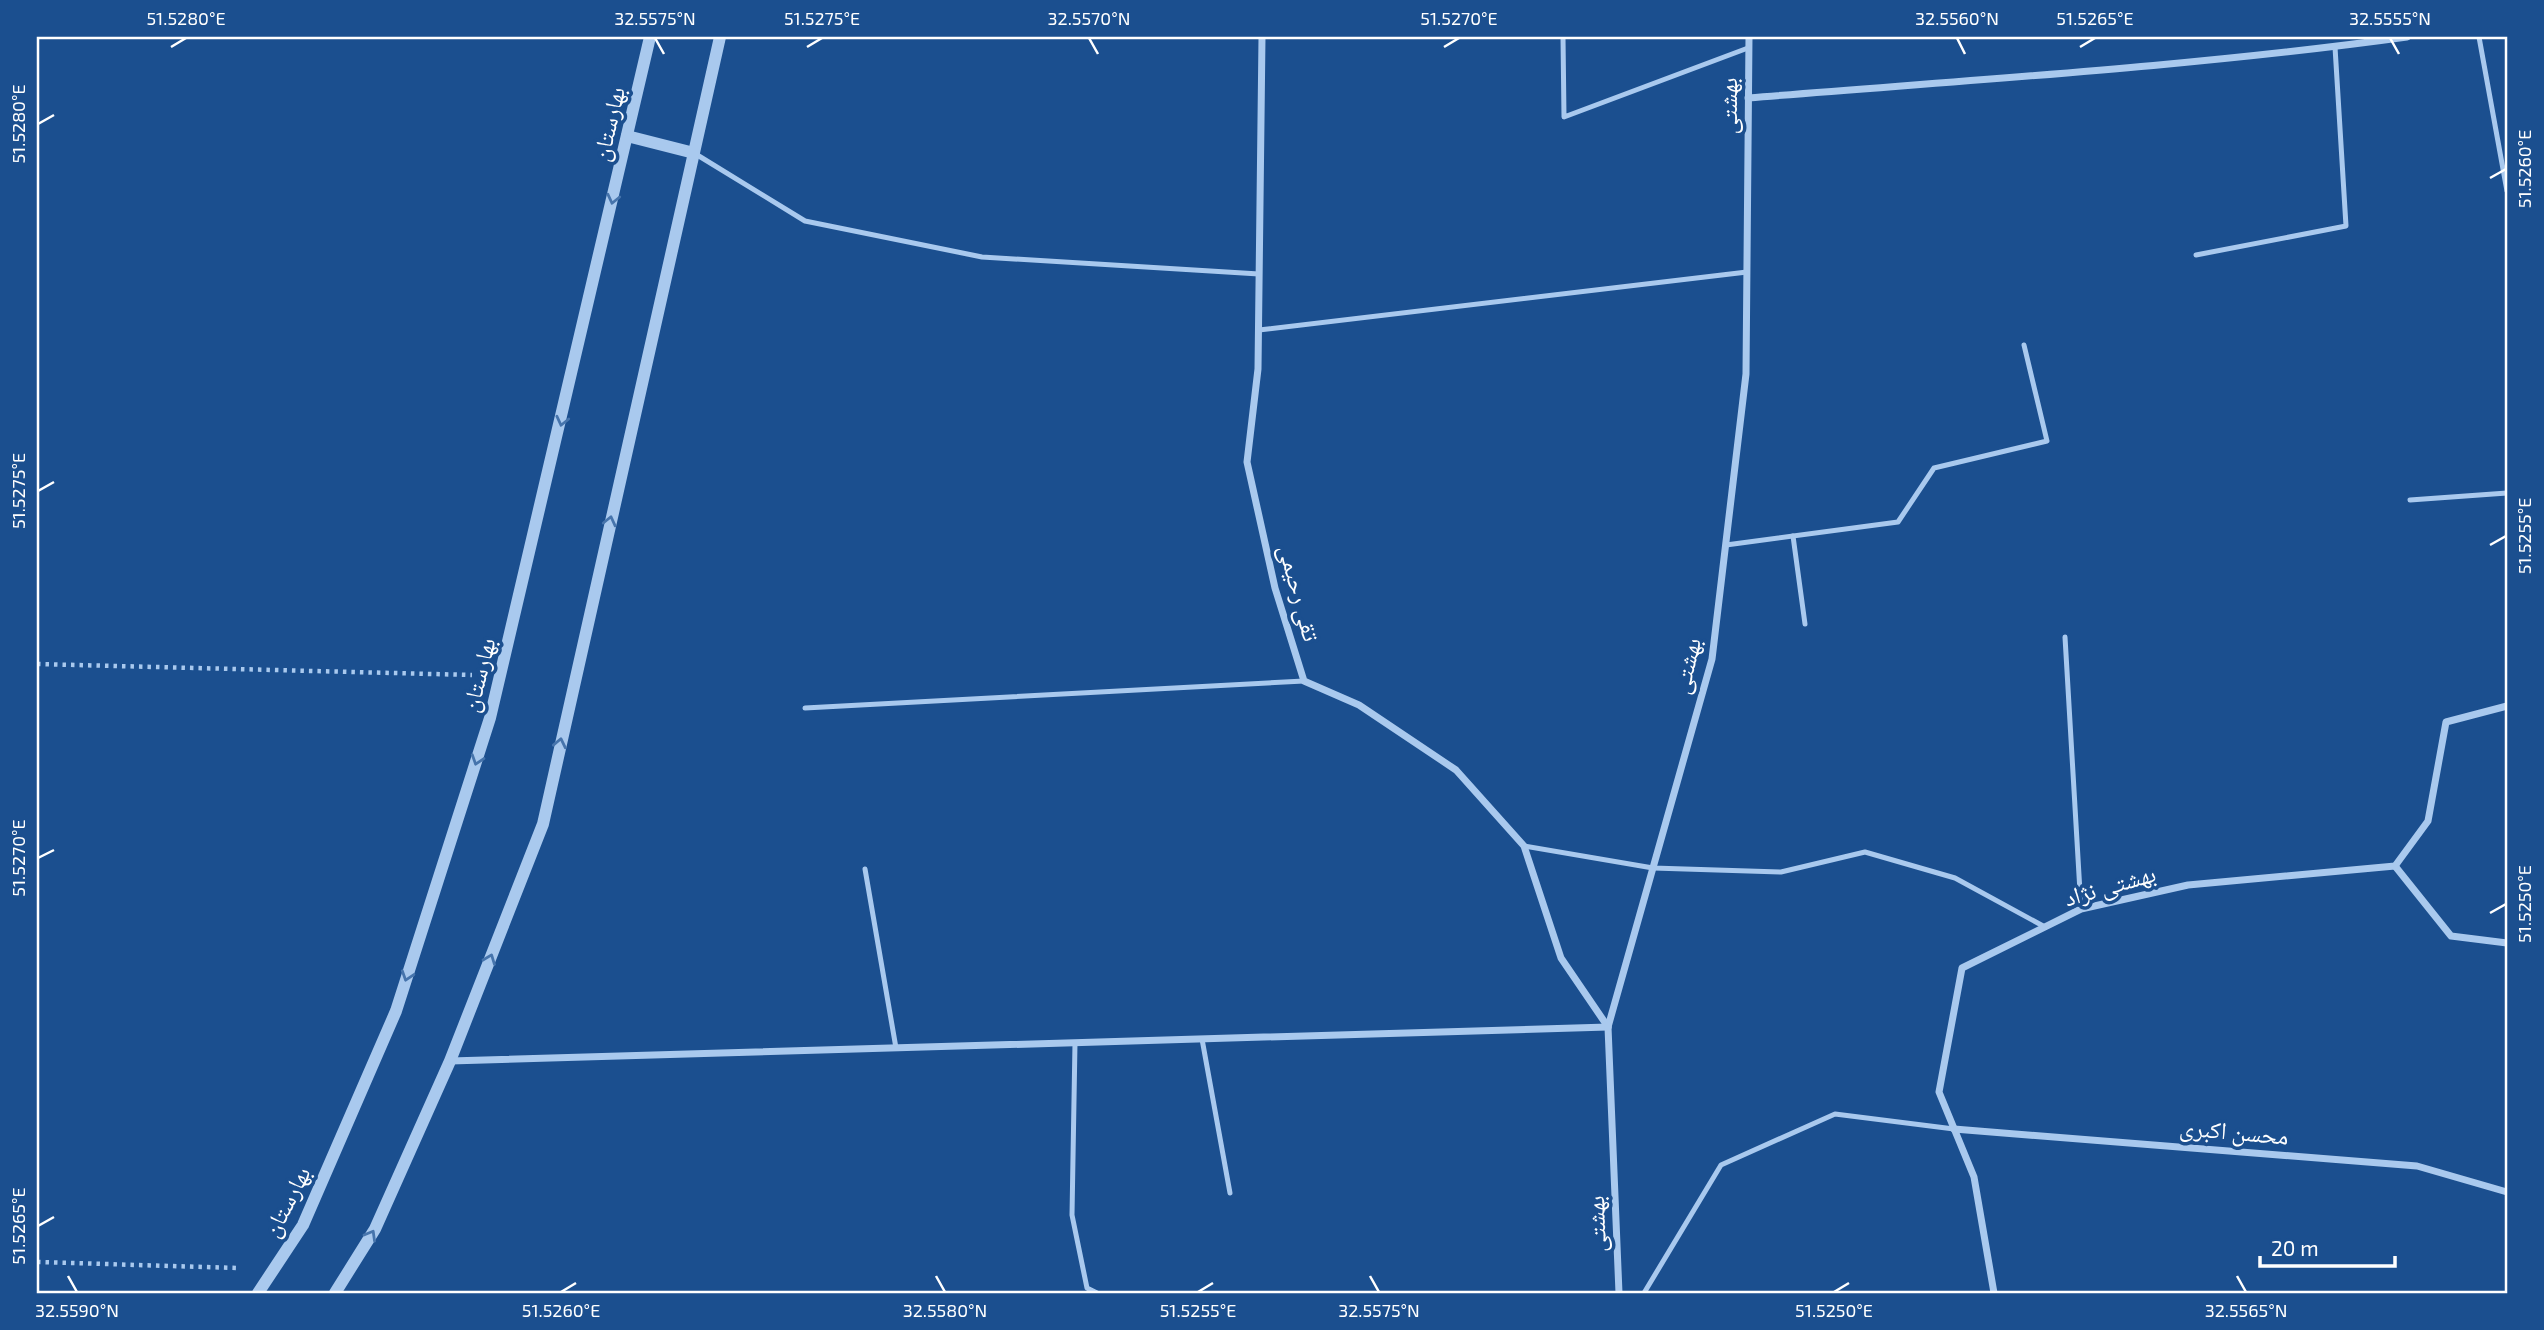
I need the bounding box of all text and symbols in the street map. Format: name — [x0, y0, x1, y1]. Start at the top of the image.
text: 51.5280°E — [146, 7, 226, 29]
text: 32.5575°N — [614, 7, 696, 29]
text: 51.5275°E — [784, 7, 860, 29]
text: 32.5570°N — [1048, 7, 1130, 29]
text: 51.5270°E — [1420, 7, 1498, 29]
text: 32.5560°N — [1915, 7, 1999, 29]
text: 51.5265°E — [2056, 7, 2134, 29]
text: 32.5555°N — [2349, 7, 2431, 29]
street label: بهشتی — [1713, 78, 1743, 134]
text: 51.5280°E — [7, 84, 29, 164]
street label: بهارستان — [585, 84, 631, 164]
text: 51.5260°E — [2513, 130, 2535, 208]
one-way arrow — [607, 193, 621, 205]
one-way arrow — [556, 415, 571, 427]
text: 51.5275°E — [7, 453, 29, 529]
text: 51.5255°E — [2513, 498, 2535, 574]
one-way arrow — [601, 515, 616, 527]
street label: تقی رحیمی — [1273, 541, 1327, 644]
street label: بهارستان — [454, 634, 502, 715]
street label: بهشتی — [1665, 635, 1707, 697]
one-way arrow — [552, 737, 567, 749]
one-way arrow — [471, 753, 485, 766]
text: 51.5270°E — [7, 819, 29, 897]
street label: بهشتی نژاد — [2060, 858, 2159, 912]
text: 51.5250°E — [2513, 865, 2535, 943]
one-way arrow — [481, 953, 495, 965]
one-way arrow — [401, 970, 415, 982]
street label: محسن اکبری — [2178, 1111, 2290, 1151]
street label: بهارستان — [256, 1161, 317, 1242]
text: 51.5265°E — [7, 1187, 29, 1265]
street label: بهشتی — [1580, 1195, 1612, 1253]
scale bar — [2260, 1225, 2395, 1269]
one-way arrow — [362, 1229, 375, 1242]
text: 20 m — [2271, 1235, 2319, 1260]
text: 32.5590°N — [35, 1299, 119, 1321]
text: 51.5260°E — [522, 1299, 600, 1321]
text: 32.5580°N — [903, 1299, 987, 1321]
text: 51.5255°E — [1160, 1299, 1236, 1321]
text: 32.5575°N — [1338, 1299, 1420, 1321]
text: 51.5250°E — [1795, 1299, 1873, 1321]
text: 32.5565°N — [2205, 1299, 2287, 1321]

